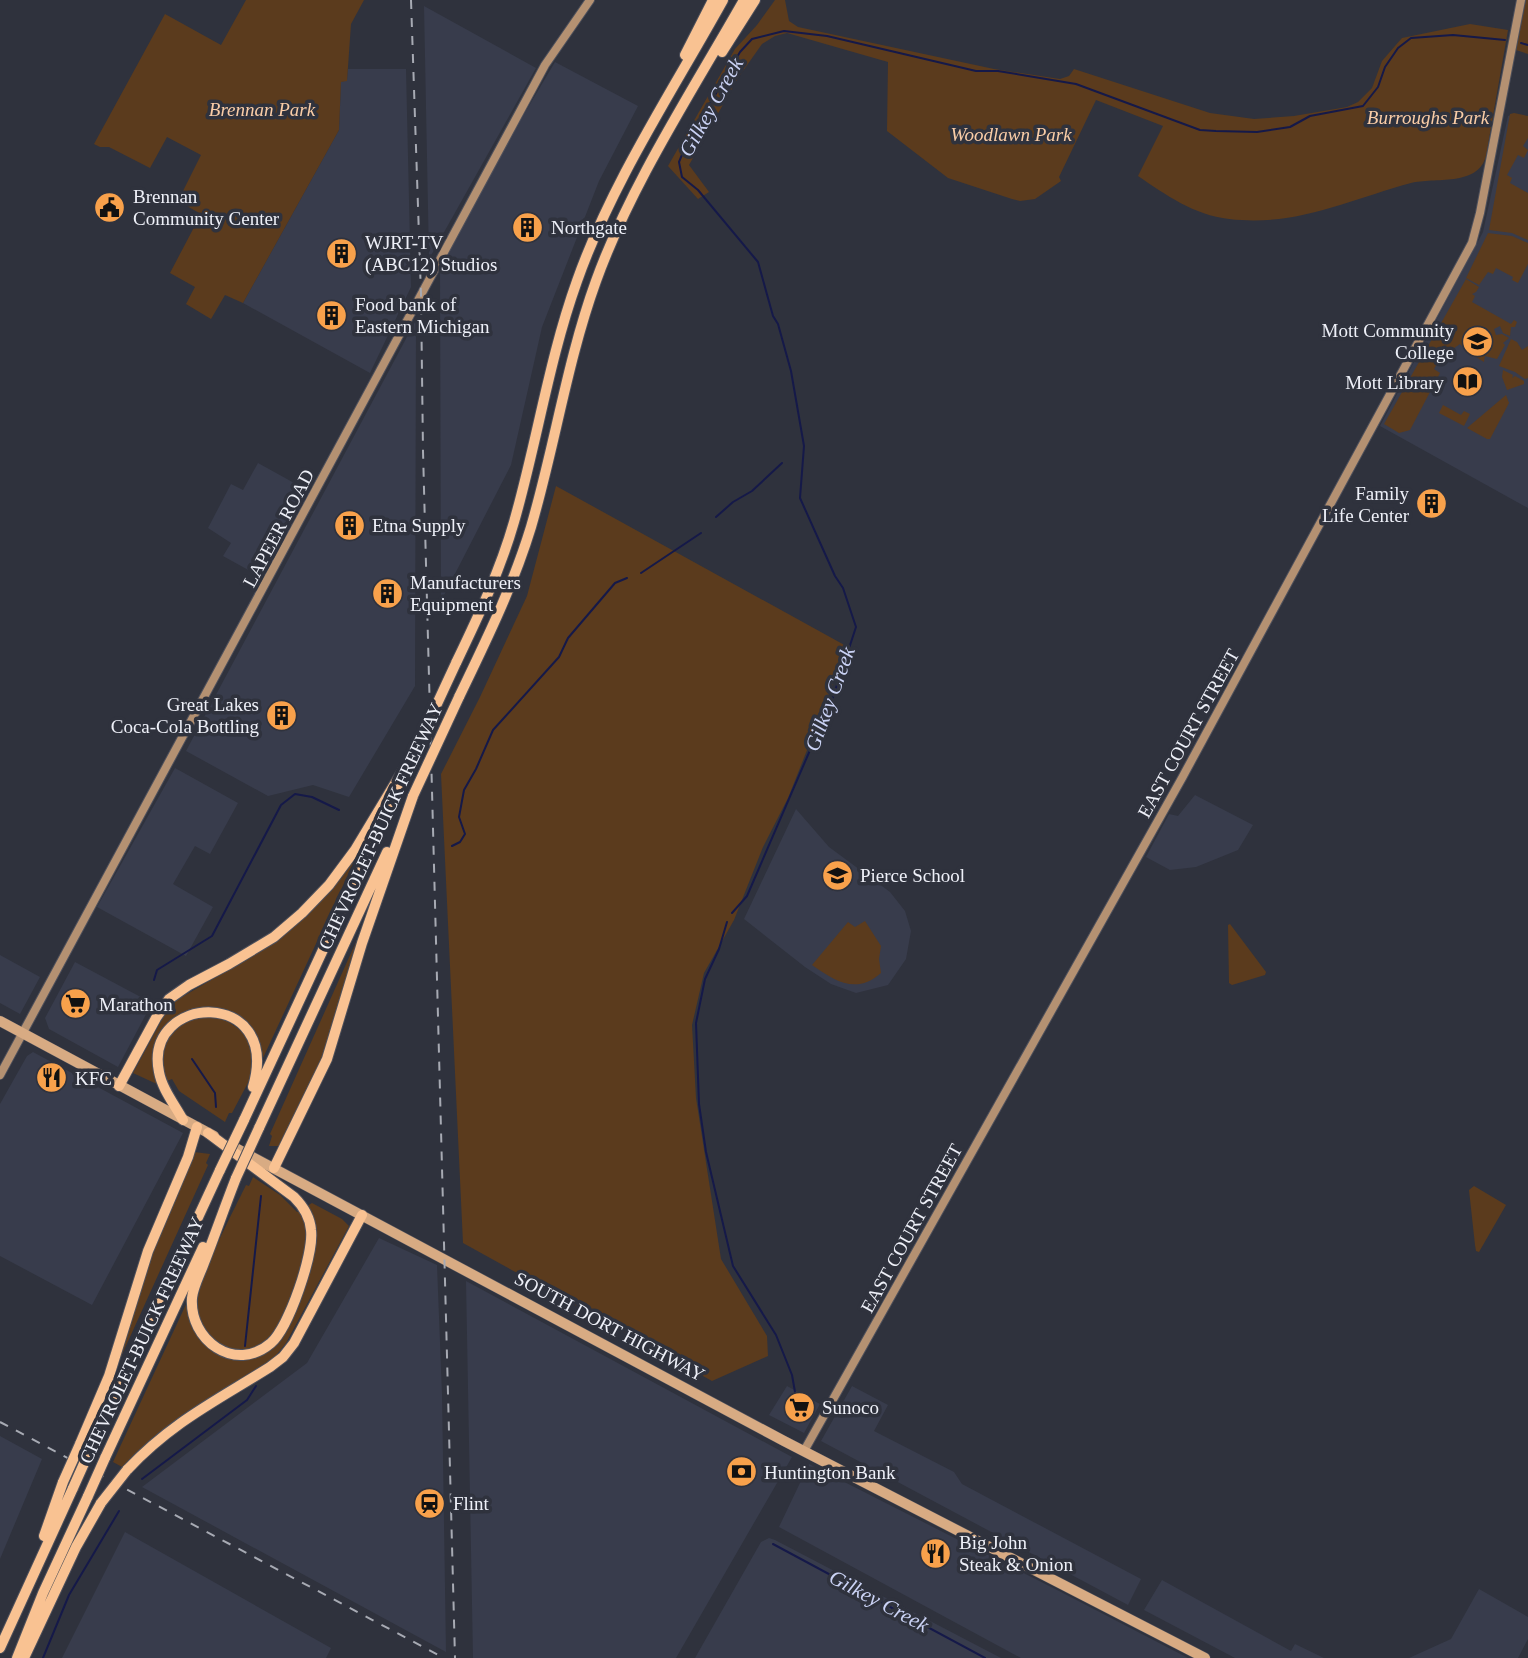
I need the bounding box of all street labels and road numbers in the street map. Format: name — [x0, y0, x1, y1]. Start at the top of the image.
street label: LAPEER ROAD — [239, 466, 318, 591]
street label: EAST COURT STREET — [1133, 645, 1244, 821]
street label: CHEVROLET-BUICK FREEWAY — [314, 699, 447, 953]
street label: EAST COURT STREET — [856, 1140, 967, 1316]
street label: CHEVROLET-BUICK FREEWAY — [75, 1213, 208, 1467]
street label: SOUTH DORT HIGHWAY — [511, 1267, 709, 1386]

